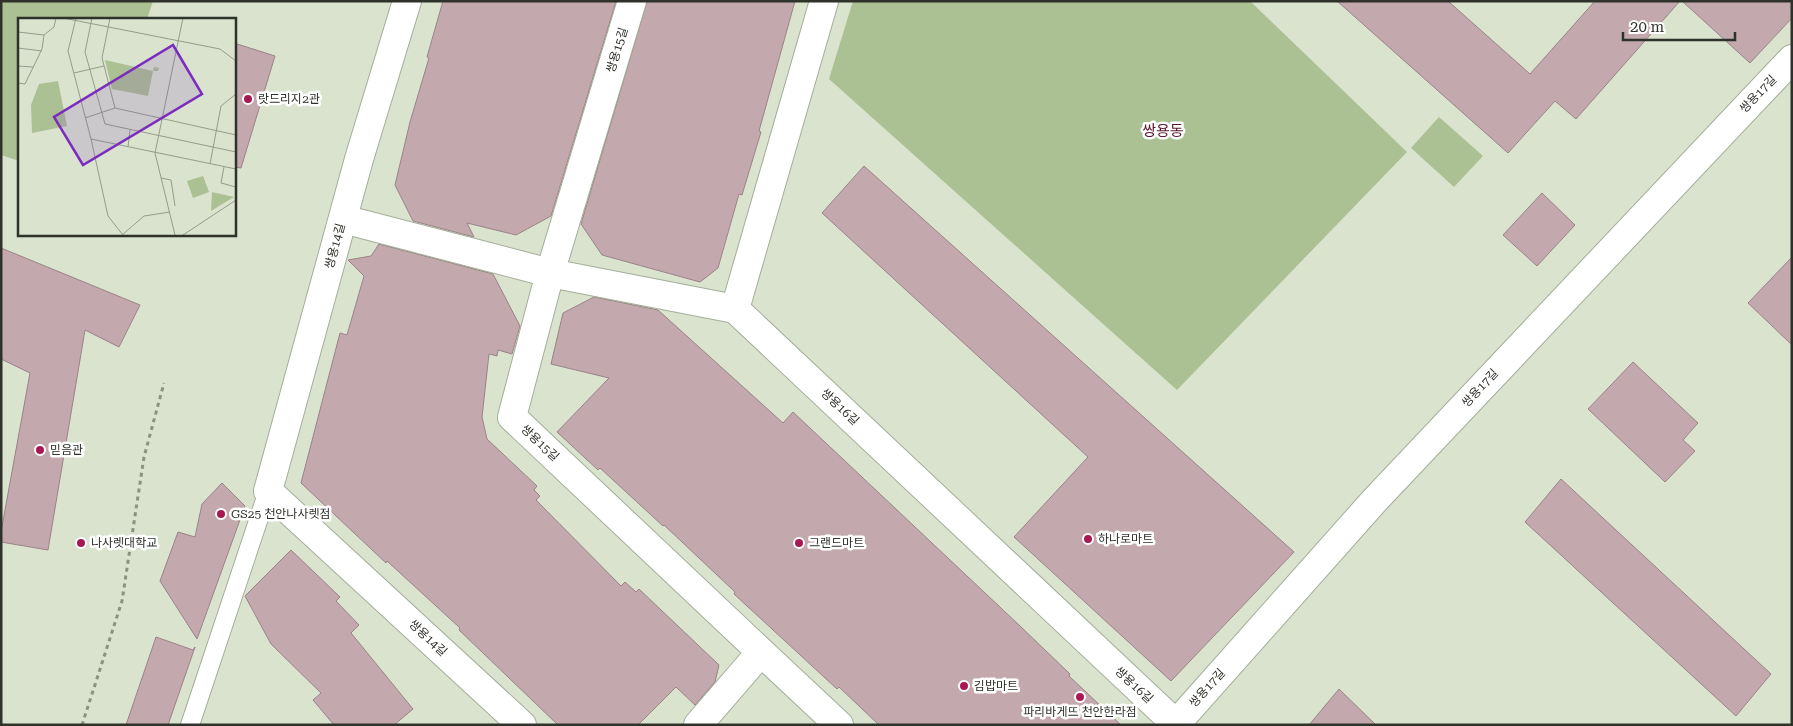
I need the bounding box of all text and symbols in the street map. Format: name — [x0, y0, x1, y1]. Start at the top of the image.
scale bar — [1623, 10, 1736, 42]
inset map — [18, 18, 235, 235]
text: 20 m — [1630, 18, 1665, 36]
street label: 쌍용15길 — [603, 26, 631, 74]
street label: 쌍용17길 — [1737, 72, 1779, 116]
place label: 랏드리지2관 — [258, 92, 320, 106]
marker: 랏드리지2관 — [242, 93, 254, 105]
district label: 쌍용동 — [1142, 122, 1184, 140]
street label: 쌍용14길 — [322, 222, 348, 270]
street label: 쌍용17길 — [1459, 366, 1501, 410]
street label: 쌍용16길 — [818, 386, 862, 428]
street label: 쌍용15길 — [518, 422, 562, 464]
place label: 믿음관 — [50, 443, 83, 457]
marker: 믿음관 — [34, 444, 46, 456]
place label: GS25 천안나사렛점 — [231, 507, 331, 521]
marker: GS25 천안나사렛점 — [215, 508, 227, 520]
place label: 하나로마트 — [1098, 532, 1153, 546]
marker: 하나로마트 — [1082, 533, 1094, 545]
place label: 나사렛대학교 — [91, 536, 157, 550]
place label: 그랜드마트 — [809, 536, 864, 550]
marker: 나사렛대학교 — [75, 537, 87, 549]
marker: 그랜드마트 — [793, 537, 805, 549]
street label: 쌍용14길 — [406, 617, 450, 659]
street label: 쌍용16길 — [1112, 664, 1156, 706]
street label: 쌍용17길 — [1186, 666, 1228, 710]
place label: 김밥마트 — [974, 679, 1018, 693]
marker: 김밥마트 — [958, 680, 970, 692]
marker: 파리바게뜨 천안한라점 — [1074, 691, 1086, 703]
place label: 파리바게뜨 천안한라점 — [1023, 705, 1137, 719]

